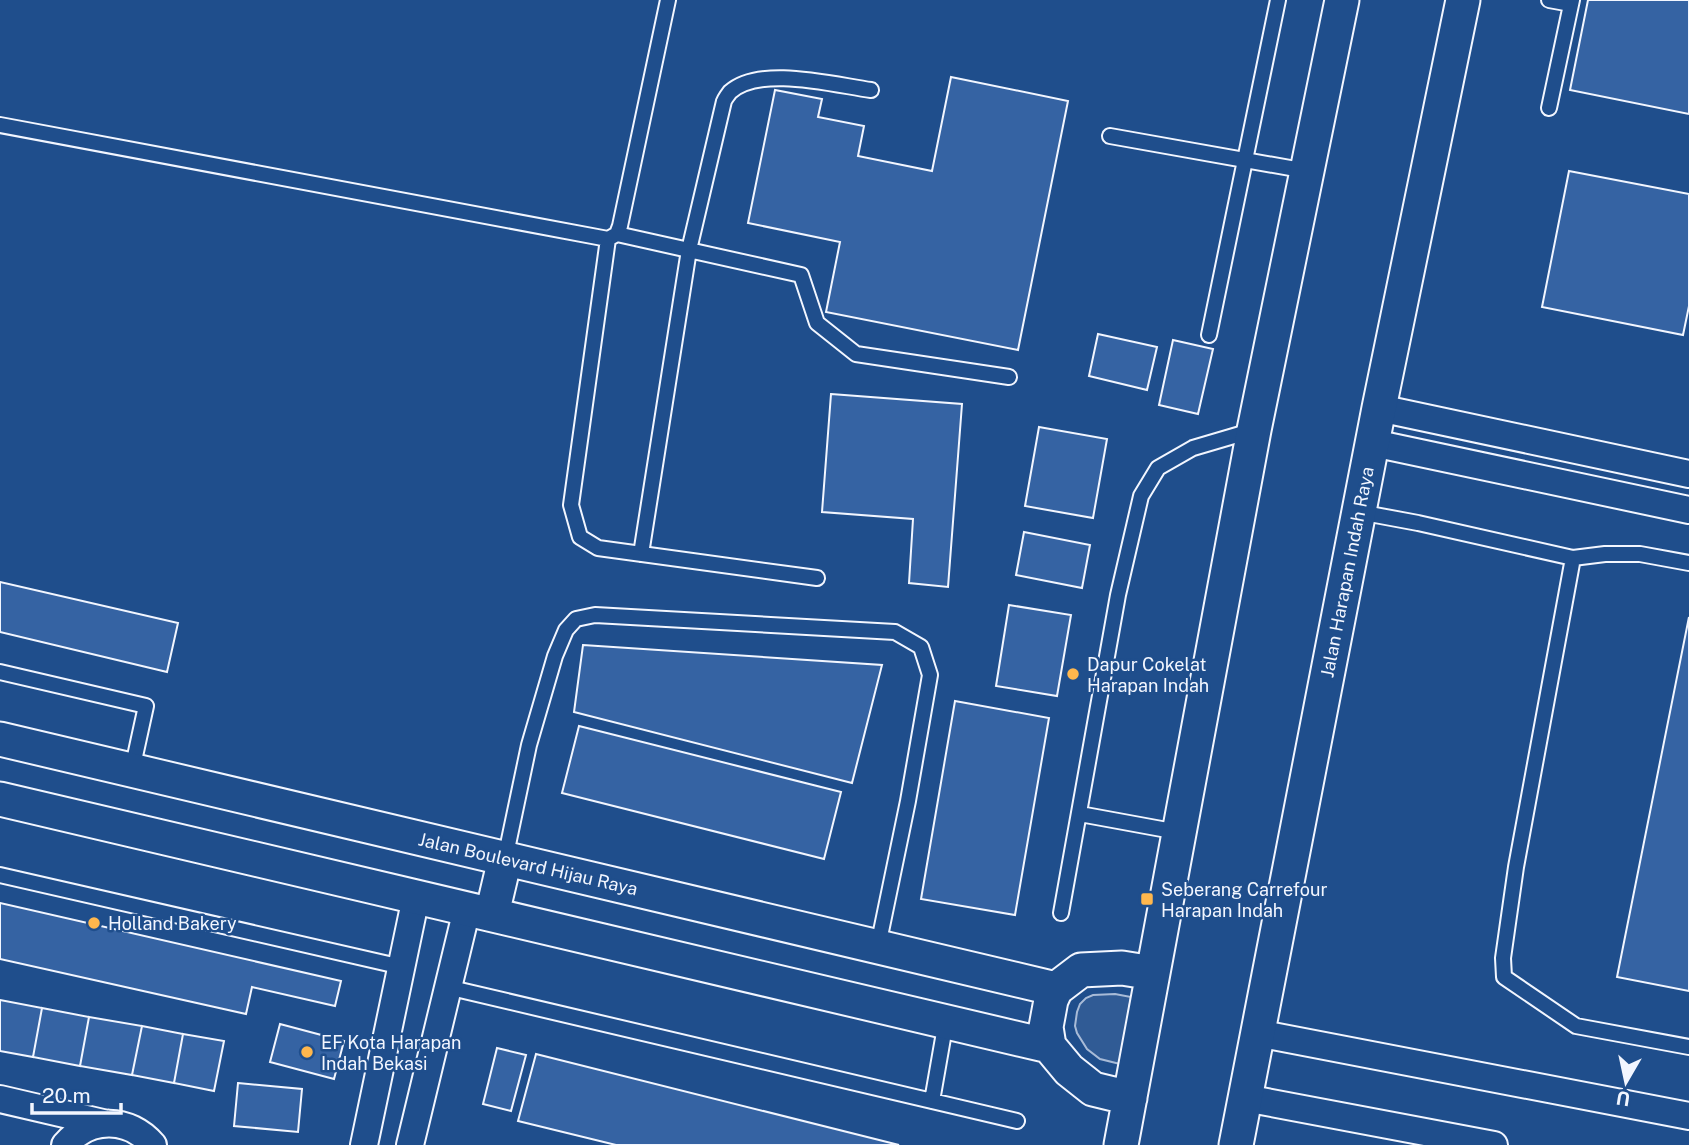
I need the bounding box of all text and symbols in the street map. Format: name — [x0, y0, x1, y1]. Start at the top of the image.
street label: Jalan Harapan Indah Raya — [1316, 465, 1378, 679]
place label: Dapur Cokelat Harapan Indah — [1087, 654, 1209, 696]
marker: Dapur Cokelat Harapan Indah — [1065, 666, 1081, 682]
street label: Jalan Boulevard Hijau Raya — [416, 829, 640, 899]
place label: Seberang Carrefour Harapan Indah — [1161, 879, 1328, 921]
marker: Seberang Carrefour Harapan Indah — [1139, 891, 1155, 907]
place label: Holland Bakery — [108, 913, 237, 934]
marker: Holland Bakery — [86, 915, 102, 931]
place label: EF Kota Harapan Indah Bekasi — [321, 1032, 461, 1074]
marker: EF Kota Harapan Indah Bekasi — [299, 1044, 315, 1060]
north arrow — [1591, 1047, 1661, 1117]
scale bar — [32, 1072, 121, 1116]
text: 20 m — [42, 1083, 91, 1108]
text: U — [1615, 1087, 1632, 1111]

